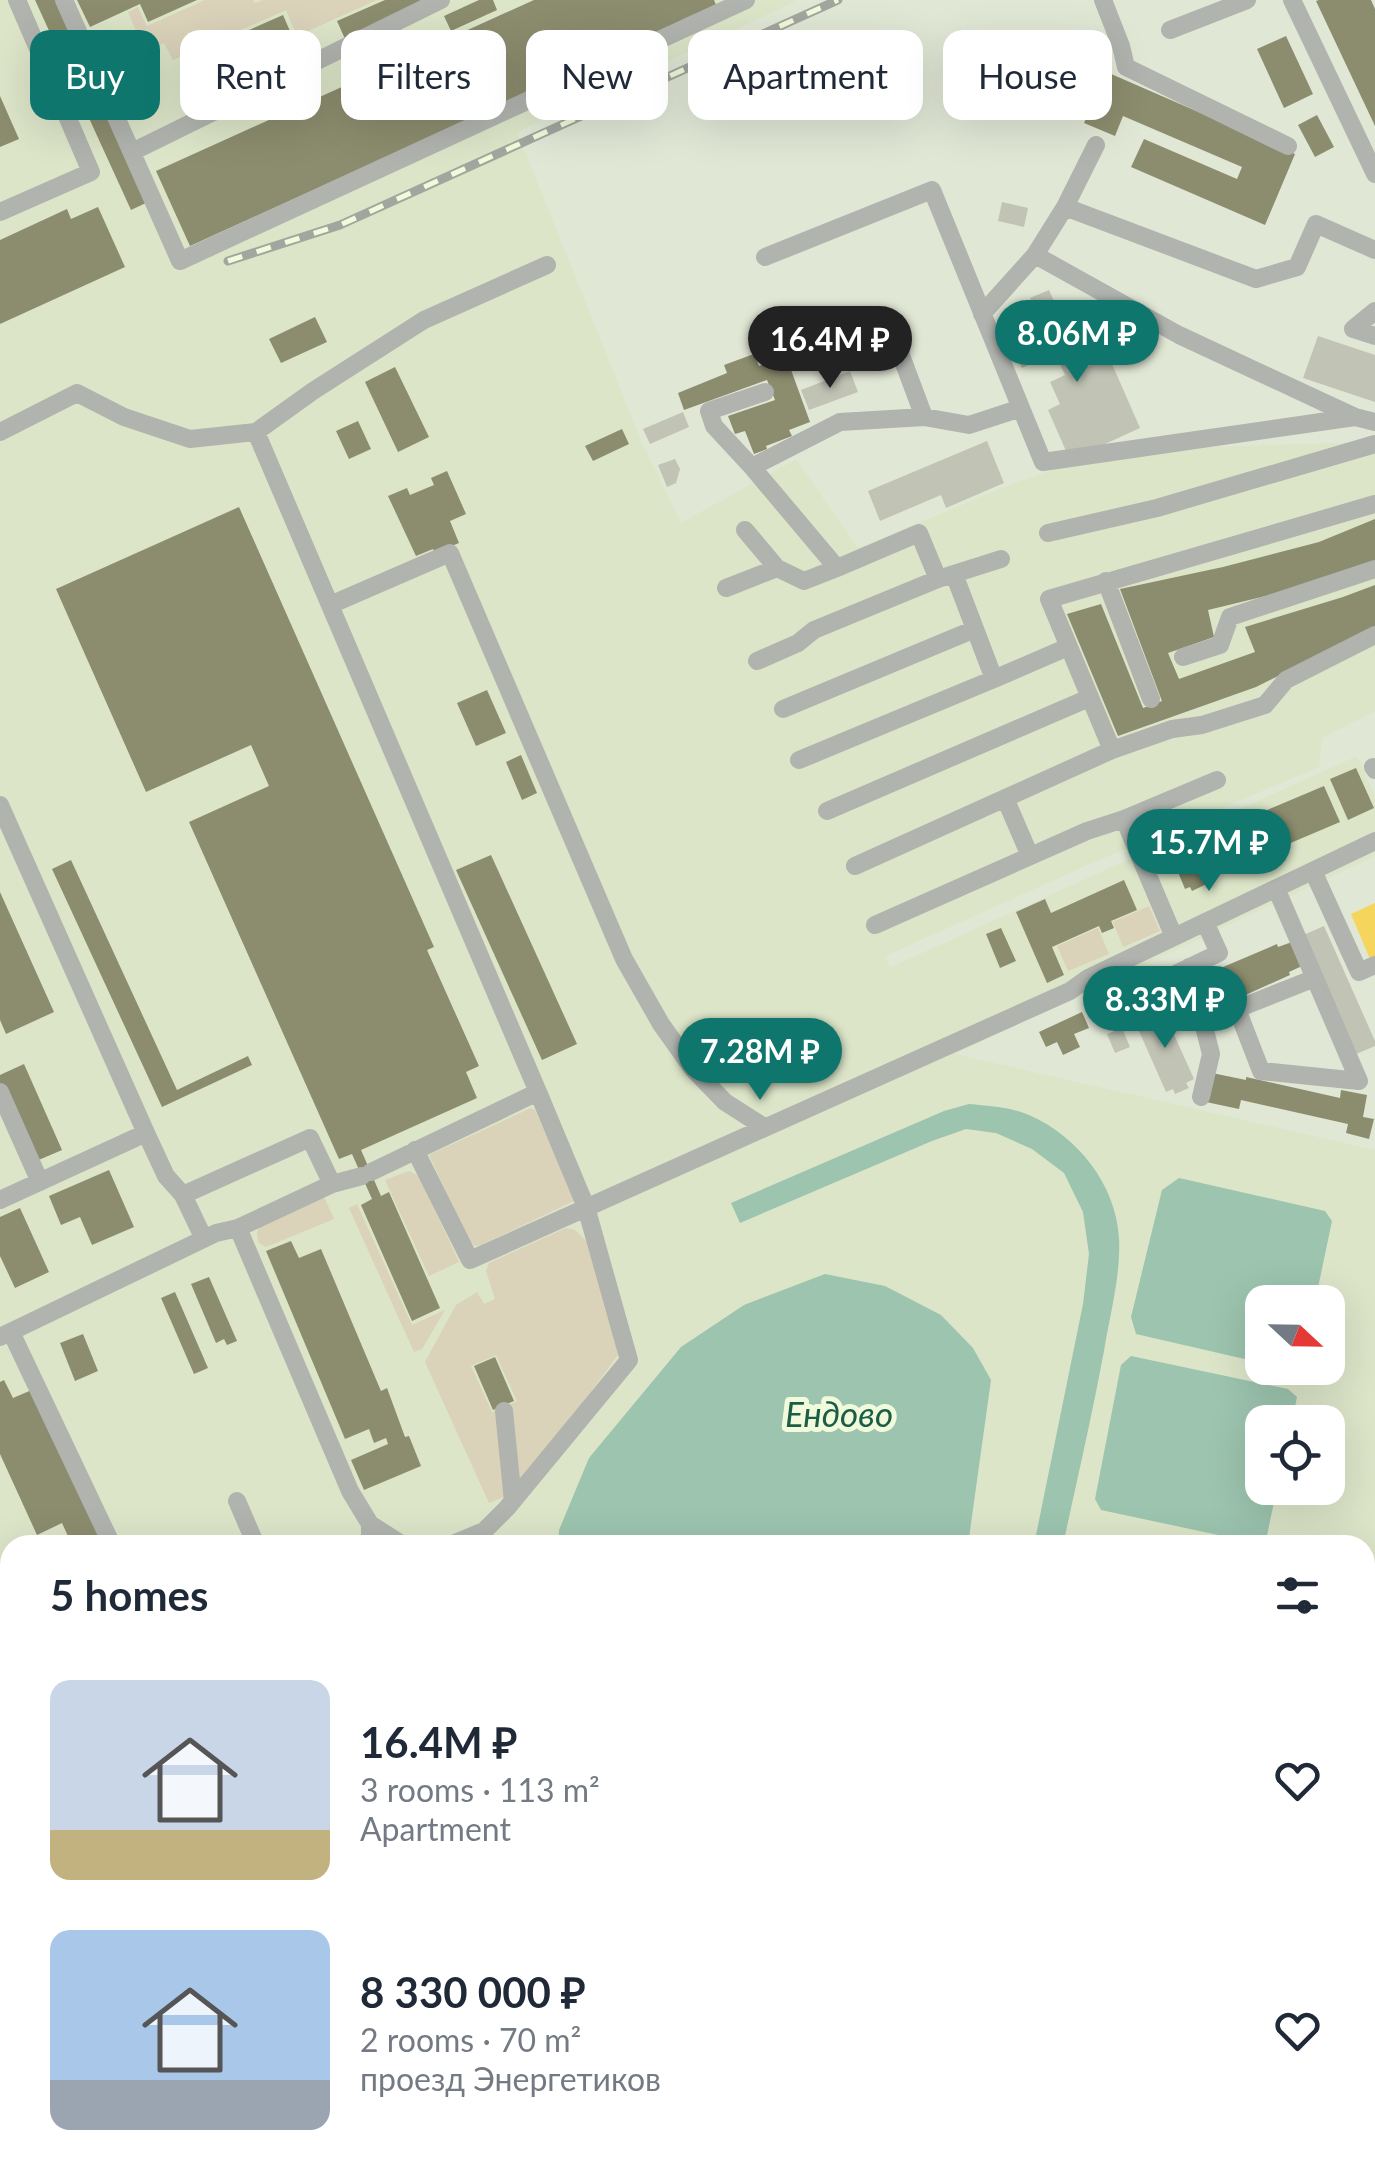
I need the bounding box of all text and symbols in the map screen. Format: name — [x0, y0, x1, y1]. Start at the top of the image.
chip: Buy — [30, 30, 160, 120]
chip: Rent — [180, 30, 321, 120]
chip: Filters — [341, 30, 506, 120]
chip: New — [526, 30, 668, 120]
chip: Apartment — [688, 30, 923, 120]
chip: House — [943, 30, 1112, 120]
pin: 8.06M ₽ — [985, 300, 1169, 385]
pin: 16.4M ₽ — [738, 306, 922, 391]
text: 8.06M ₽ — [1017, 313, 1137, 352]
text: 16.4M ₽ — [770, 319, 890, 358]
pin: 15.7M ₽ — [1117, 809, 1301, 894]
text: 15.7M ₽ — [1149, 822, 1269, 861]
pin: 8.33M ₽ — [1073, 966, 1257, 1051]
text: 8.33M ₽ — [1105, 979, 1225, 1018]
pin: 7.28M ₽ — [668, 1018, 852, 1103]
text: 7.28M ₽ — [700, 1031, 820, 1070]
north arrow — [1245, 1285, 1345, 1385]
map controls — [1245, 1285, 1345, 1505]
water label: Ендово — [785, 1392, 893, 1434]
button: locate — [1245, 1405, 1345, 1505]
icon: filters — [1270, 1568, 1325, 1623]
text: 5 homes — [50, 1570, 208, 1620]
text: 16.4M ₽ — [360, 1717, 517, 1767]
icon: home — [130, 1720, 250, 1840]
icon: heart — [1270, 1753, 1325, 1808]
text: 3 rooms · 113 m² — [360, 1770, 600, 1809]
text: Apartment — [360, 1809, 511, 1848]
text: 8 330 000 ₽ — [360, 1967, 586, 2017]
icon: home — [130, 1970, 250, 2090]
icon: heart — [1270, 2003, 1325, 2058]
text: 2 rooms · 70 m² — [360, 2020, 581, 2059]
text: проезд Энергетиков — [360, 2059, 661, 2098]

